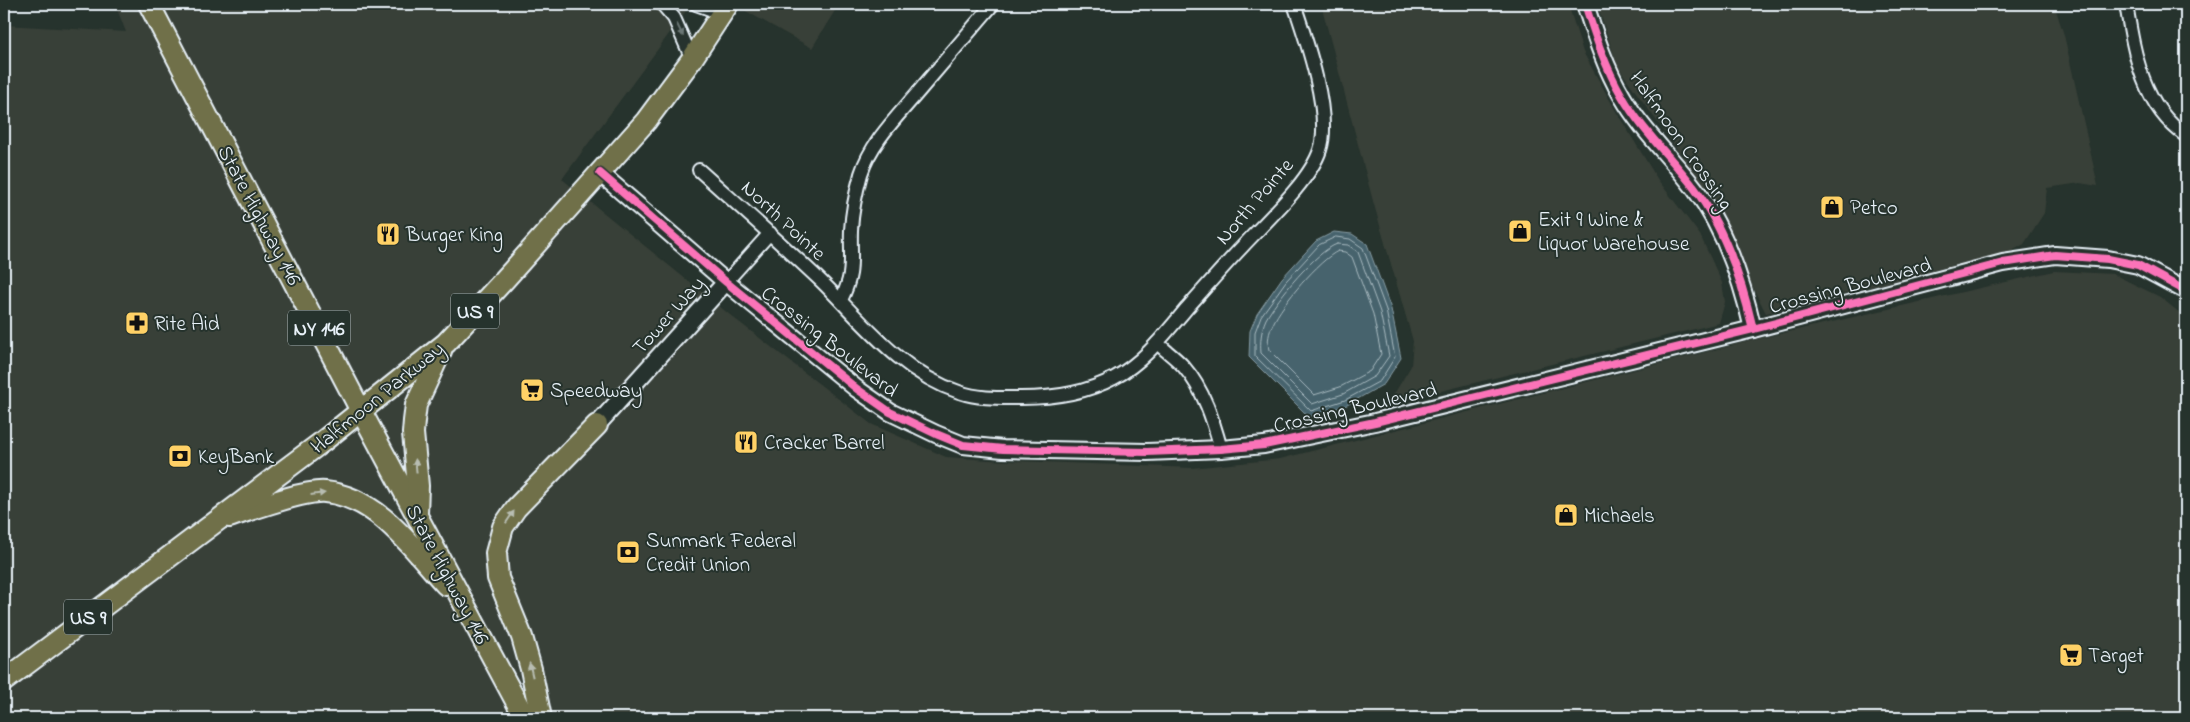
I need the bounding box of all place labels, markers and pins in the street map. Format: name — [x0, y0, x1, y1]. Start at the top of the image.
shop icon: Petco — [1819, 194, 1845, 220]
place label: Petco — [1850, 194, 1898, 224]
place label: Exit 9 Wine & Liquor Warehouse — [1538, 206, 1690, 260]
shop icon: Exit 9 Wine & Liquor Warehouse — [1507, 218, 1533, 244]
restaurant icon: Burger King — [375, 221, 401, 247]
place label: Burger King — [405, 221, 503, 253]
pharmacy icon: Rite Aid — [124, 310, 150, 336]
place label: Rite Aid — [154, 310, 220, 340]
supermarket icon: Speedway — [519, 377, 545, 403]
place label: Speedway — [550, 377, 642, 409]
restaurant icon: Cracker Barrel — [733, 429, 759, 455]
place label: Cracker Barrel — [764, 429, 885, 459]
bank icon: KeyBank — [167, 443, 193, 469]
place label: KeyBank — [198, 443, 275, 475]
shop icon: Michaels — [1553, 502, 1579, 528]
place label: Michaels — [1584, 502, 1655, 532]
place label: Sunmark Federal Credit Union — [646, 527, 796, 581]
bank icon: Sunmark Federal Credit Union — [615, 539, 641, 565]
supermarket icon: Target — [2058, 642, 2084, 668]
place label: Target — [2088, 642, 2144, 674]

